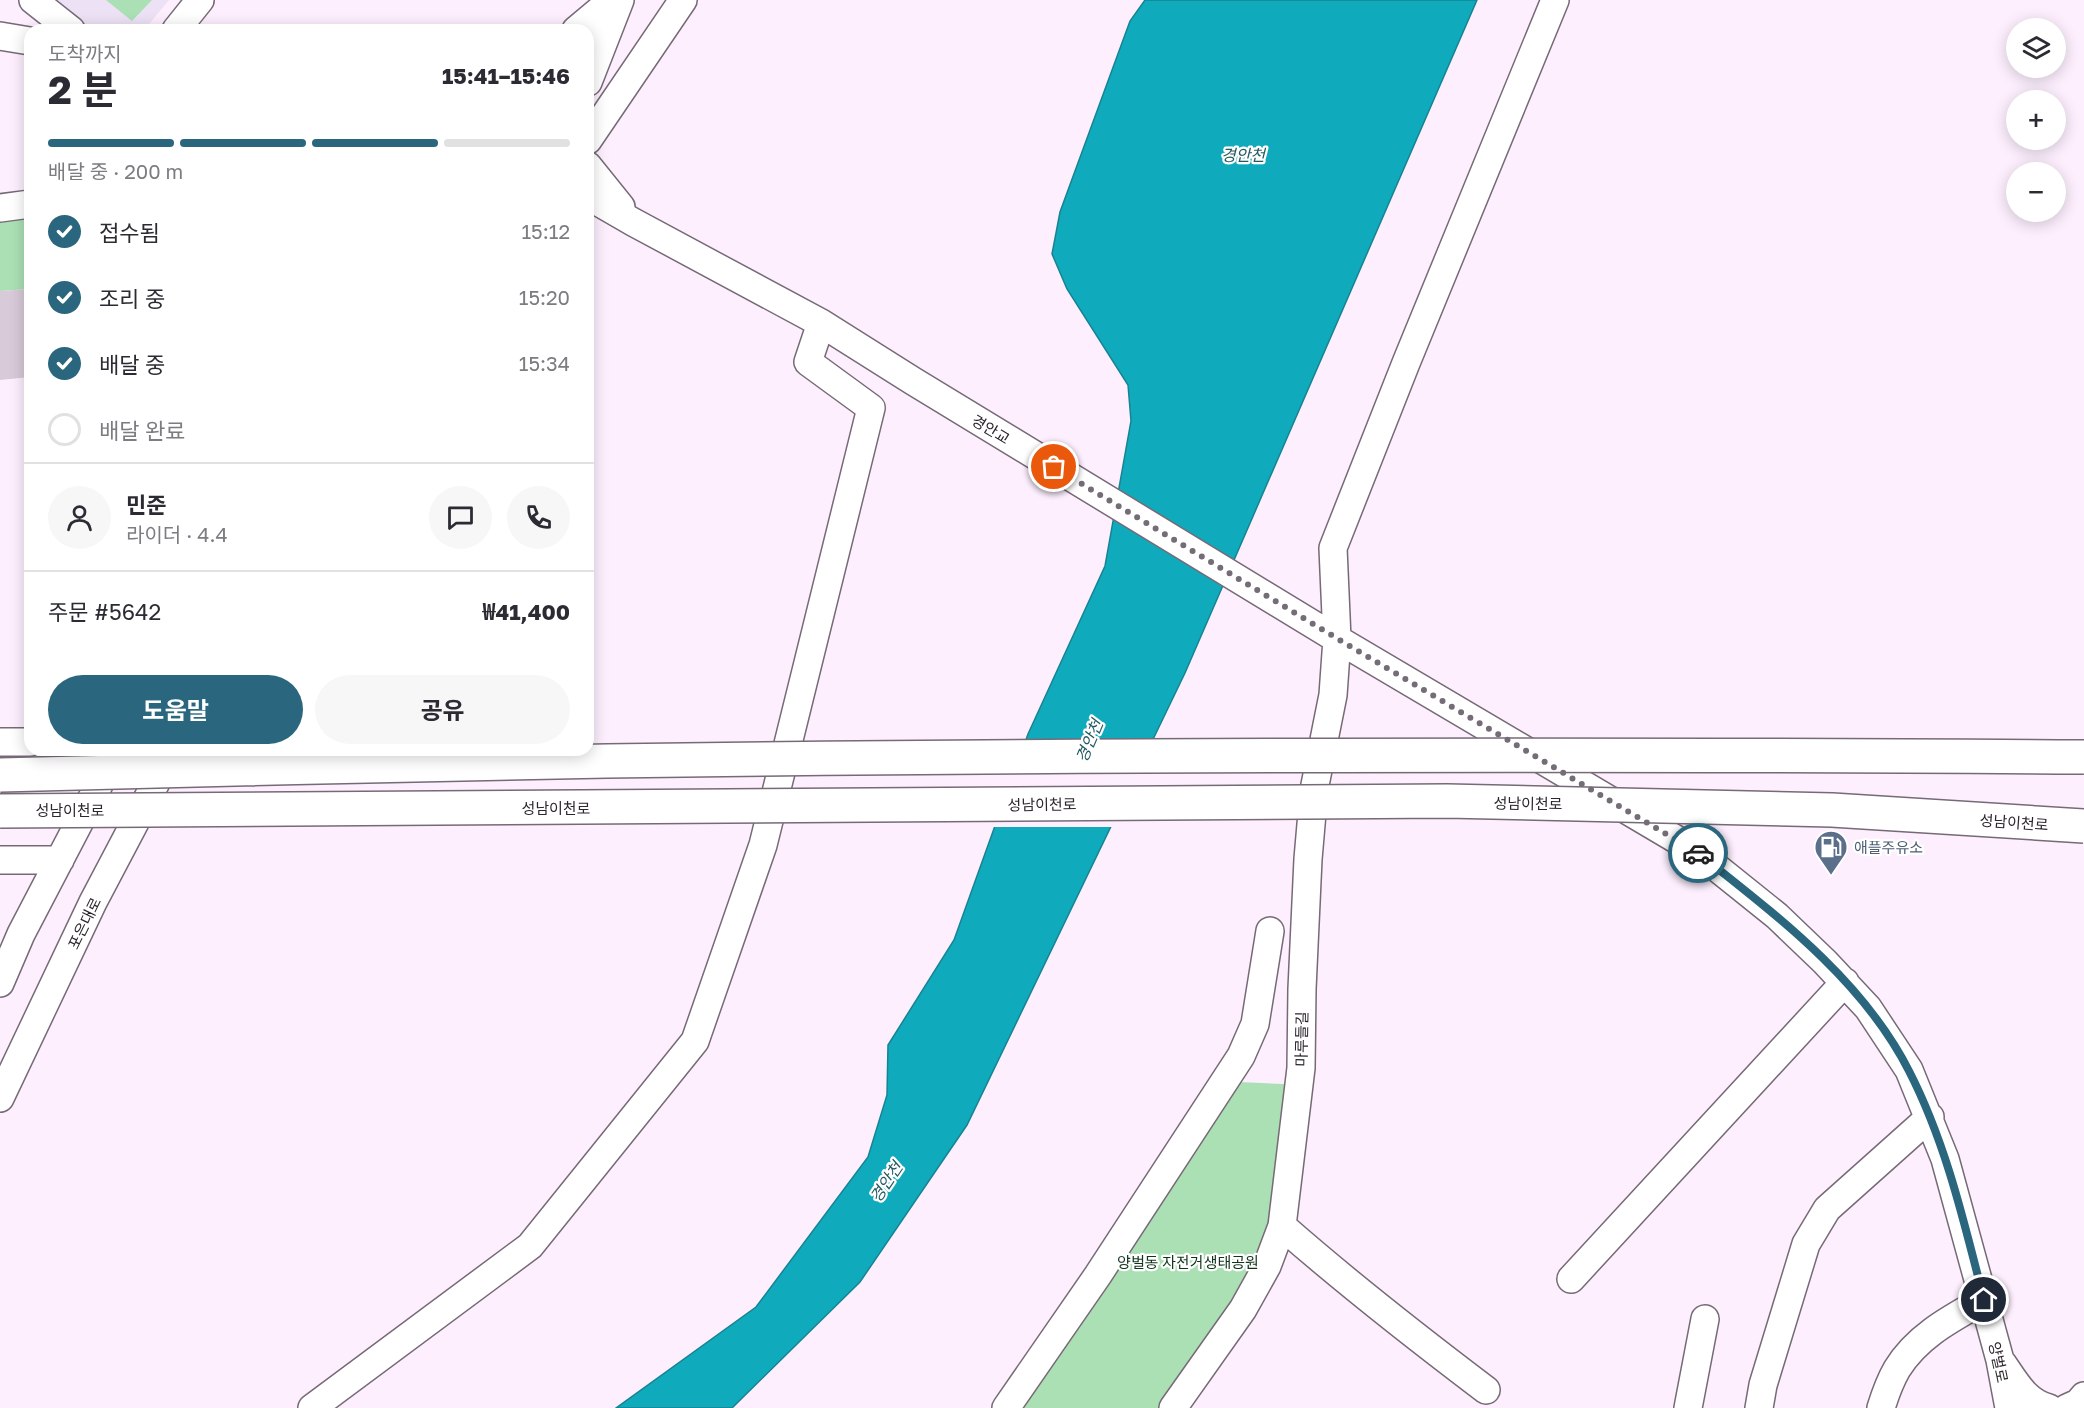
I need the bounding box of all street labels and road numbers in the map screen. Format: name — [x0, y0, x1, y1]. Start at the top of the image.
street label: 경안교 — [969, 411, 1013, 447]
street label: 성남이천로 — [1493, 793, 1563, 813]
street label: 성남이천로 — [1007, 794, 1077, 814]
street label: 성남이천로 — [521, 799, 591, 817]
street label: 성남이천로 — [35, 801, 105, 819]
street label: 성남이천로 — [1979, 811, 2049, 833]
street label: 포은대로 — [64, 894, 104, 952]
street label: 마루들길 — [1292, 1011, 1310, 1067]
street label: 양벌로 — [1986, 1340, 2012, 1384]

